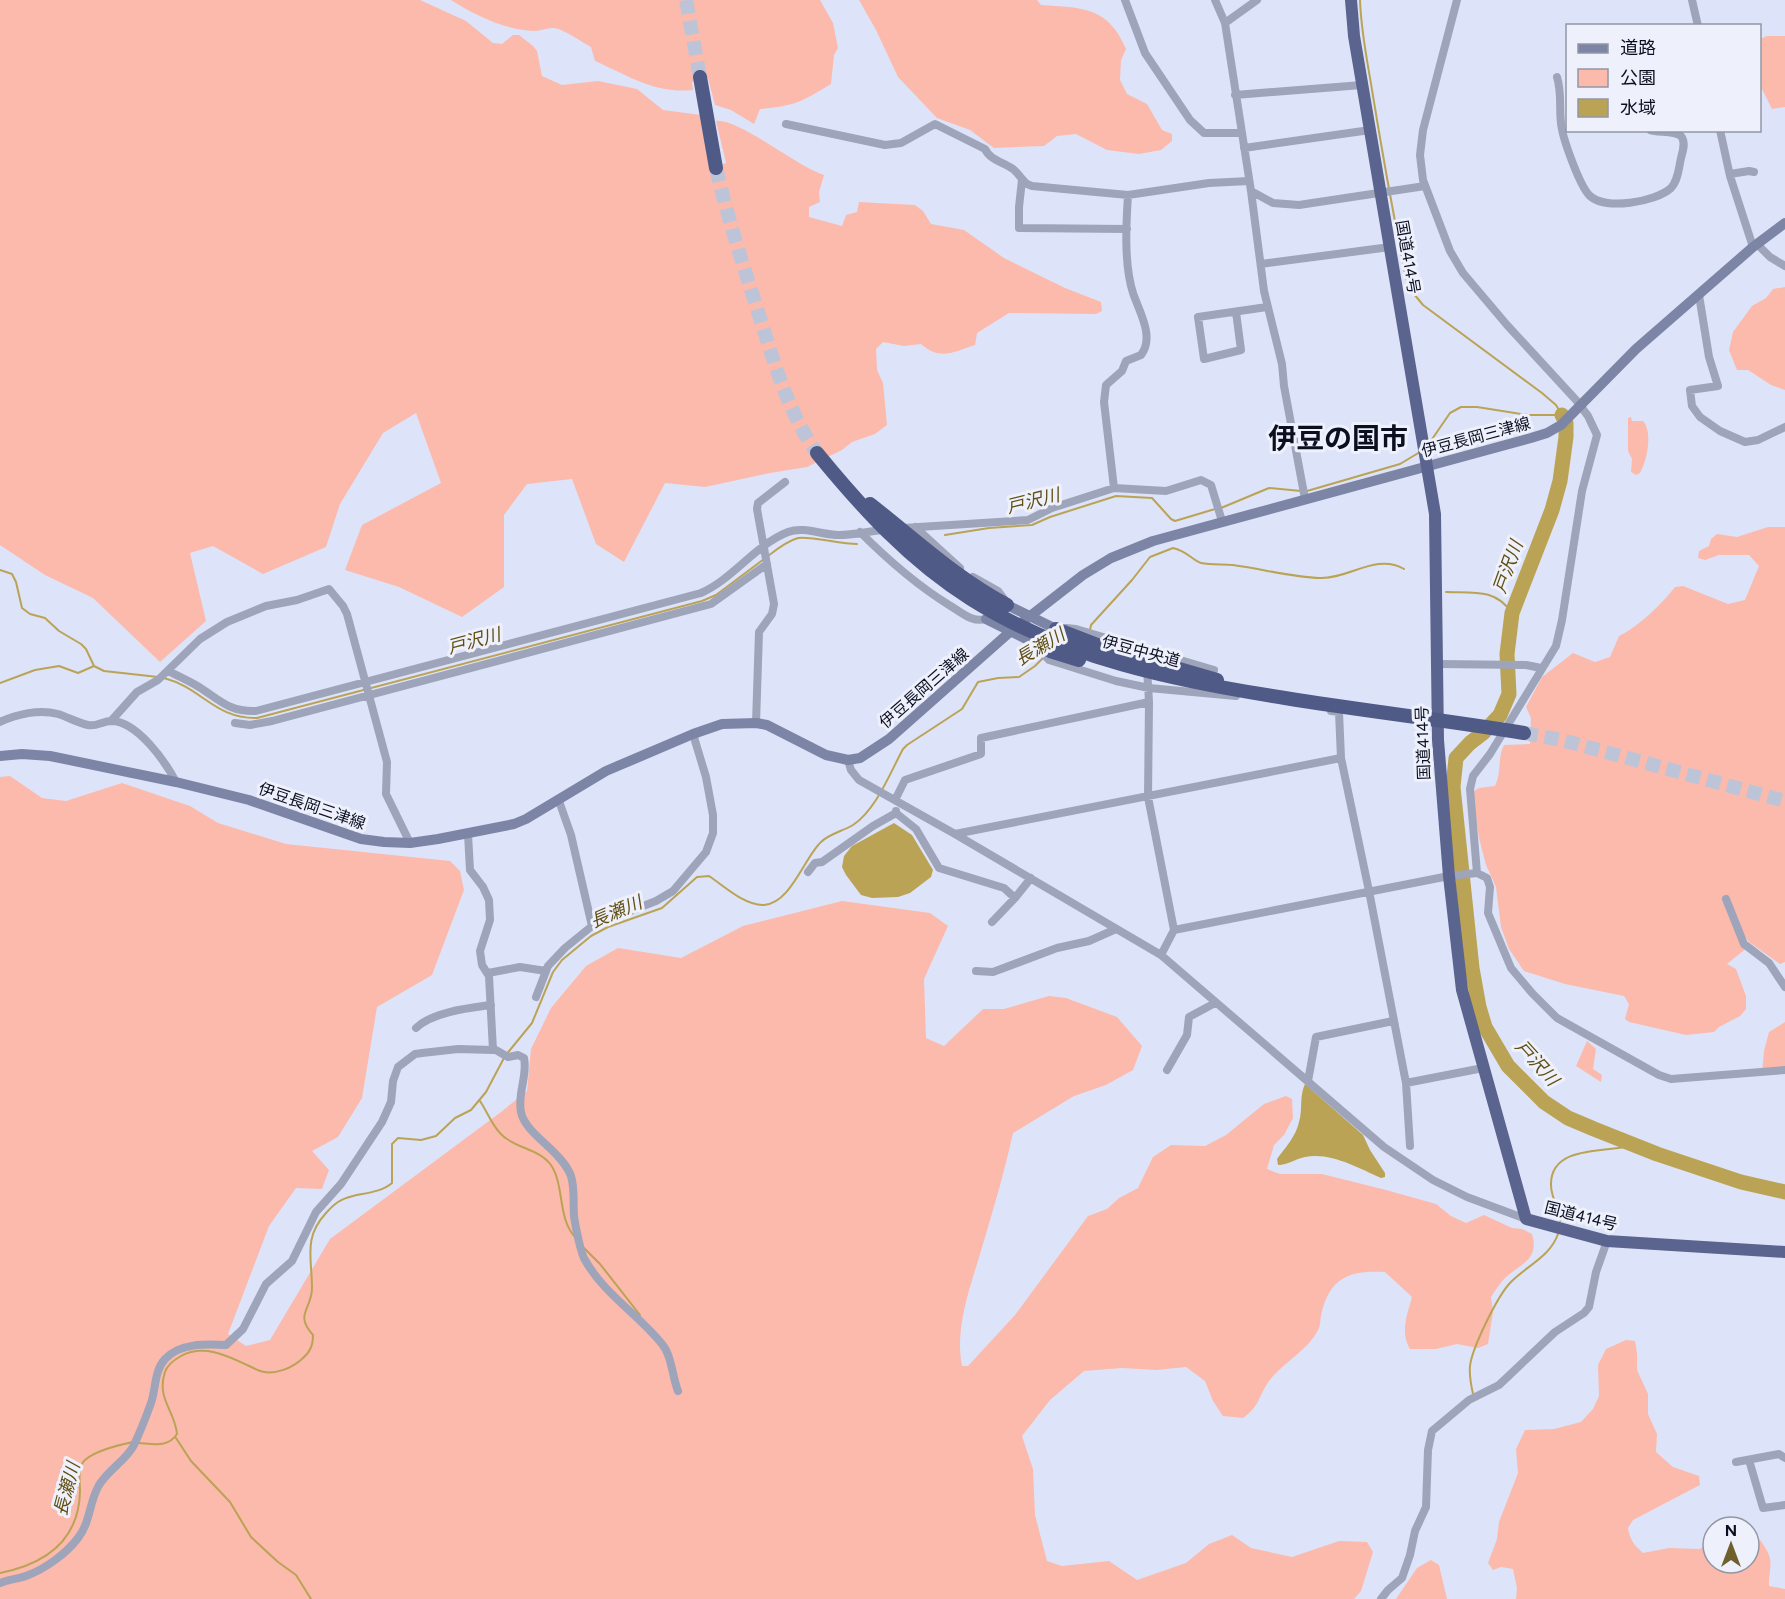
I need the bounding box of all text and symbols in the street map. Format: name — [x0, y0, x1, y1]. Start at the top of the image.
legend — [1566, 24, 1761, 132]
text: 道路 — [1620, 37, 1656, 59]
text: 公園 — [1620, 67, 1656, 89]
text: 水域 — [1620, 97, 1656, 119]
street label: 国道414号 — [1392, 219, 1424, 295]
street label: 伊豆長岡三津線 — [1419, 413, 1533, 461]
district label: 伊豆の国市 — [1268, 421, 1408, 455]
water label: 戸沢川 — [1004, 483, 1064, 518]
water label: 戸沢川 — [1488, 536, 1528, 596]
water label: 戸沢川 — [445, 623, 505, 659]
water label: 長瀬川 — [1011, 623, 1071, 670]
street label: 伊豆中央道 — [1100, 631, 1182, 671]
street label: 伊豆長岡三津線 — [875, 644, 973, 732]
street label: 国道414号 — [1412, 705, 1434, 781]
street label: 伊豆長岡三津線 — [256, 779, 368, 833]
water label: 長瀬川 — [587, 891, 647, 933]
water label: 戸沢川 — [1511, 1036, 1565, 1092]
street label: 国道414号 — [1543, 1198, 1619, 1234]
water label: 長瀬川 — [49, 1458, 85, 1518]
north arrow — [1701, 1515, 1761, 1575]
text: N — [1725, 1521, 1737, 1540]

